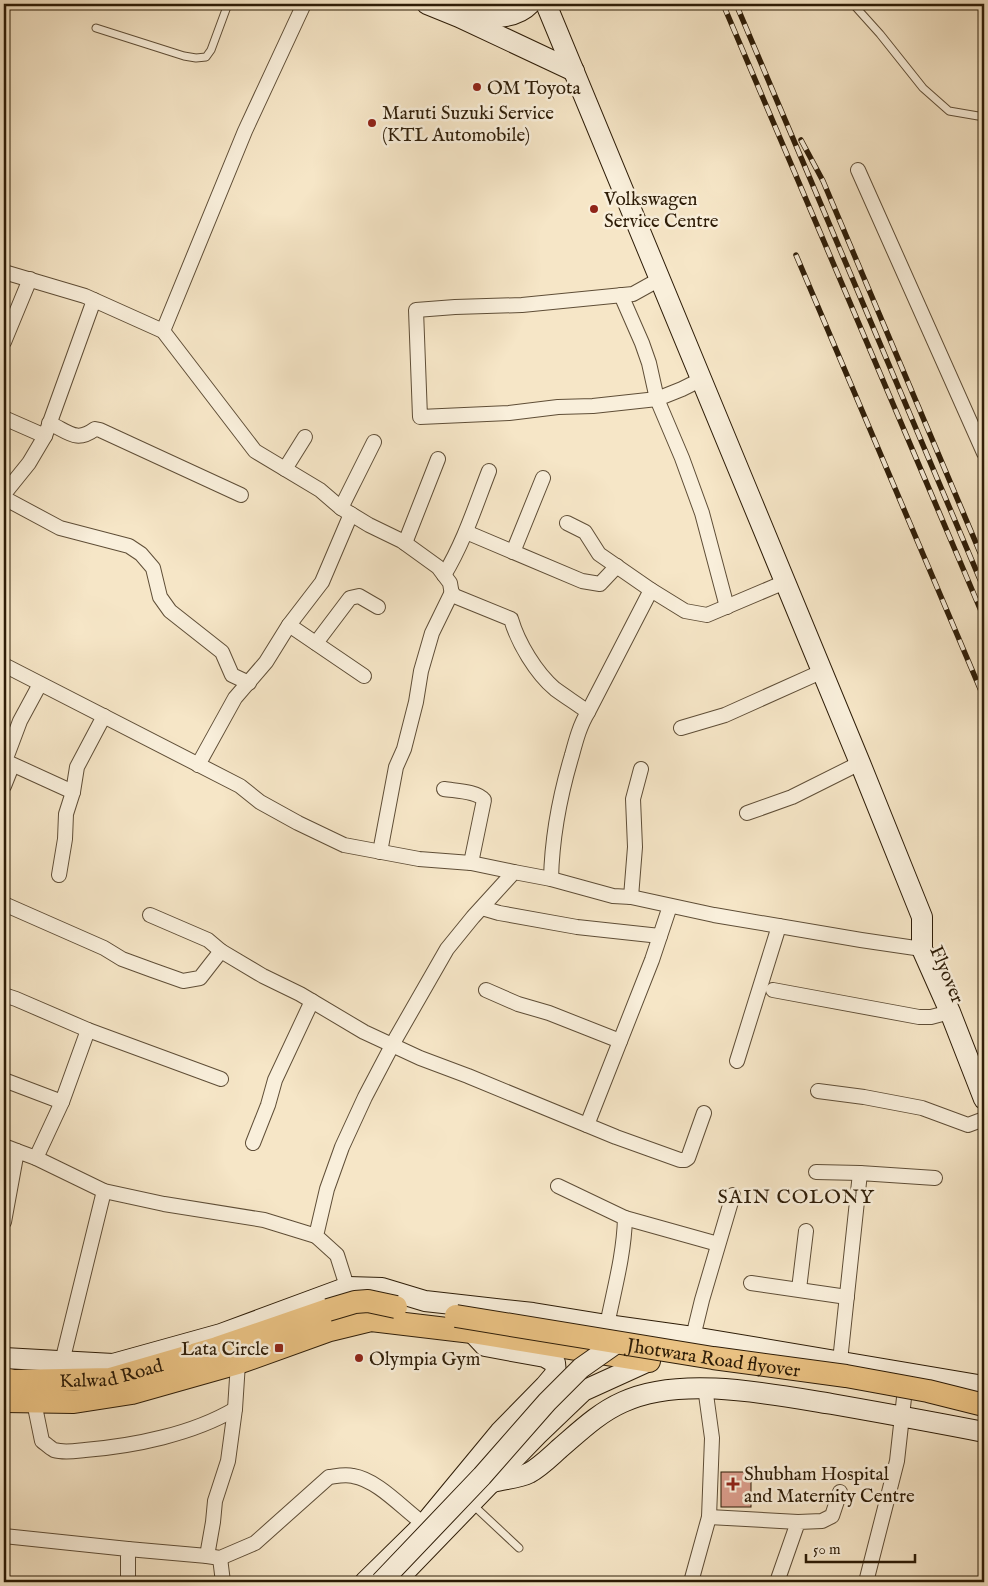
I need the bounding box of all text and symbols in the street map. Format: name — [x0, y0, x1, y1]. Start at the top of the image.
place label: OM Toyota — [487, 77, 582, 101]
marker: OM Toyota — [471, 81, 483, 93]
place label: Maruti Suzuki Service (KTL Automobile) — [382, 102, 554, 148]
marker: Maruti Suzuki Service (KTL Automobile) — [366, 117, 378, 129]
place label: Volkswagen Service Centre — [603, 188, 719, 234]
marker: Volkswagen Service Centre — [588, 203, 600, 215]
street label: Flyover — [923, 942, 969, 1007]
district label: SAIN COLONY — [717, 1185, 875, 1210]
street label: Jhotwara Road flyover — [623, 1334, 802, 1384]
place label: Lata Circle — [181, 1338, 269, 1362]
marker: Lata Circle — [273, 1342, 285, 1354]
place label: Olympia Gym — [369, 1348, 481, 1372]
marker: Olympia Gym — [353, 1352, 365, 1364]
street label: Kalwad Road — [59, 1354, 167, 1394]
place label: Shubham Hospital and Maternity Centre — [744, 1463, 915, 1509]
marker: Shubham Hospital and Maternity Centre — [726, 1477, 740, 1491]
scale bar — [806, 1531, 914, 1563]
text: 50 m — [813, 1540, 841, 1559]

